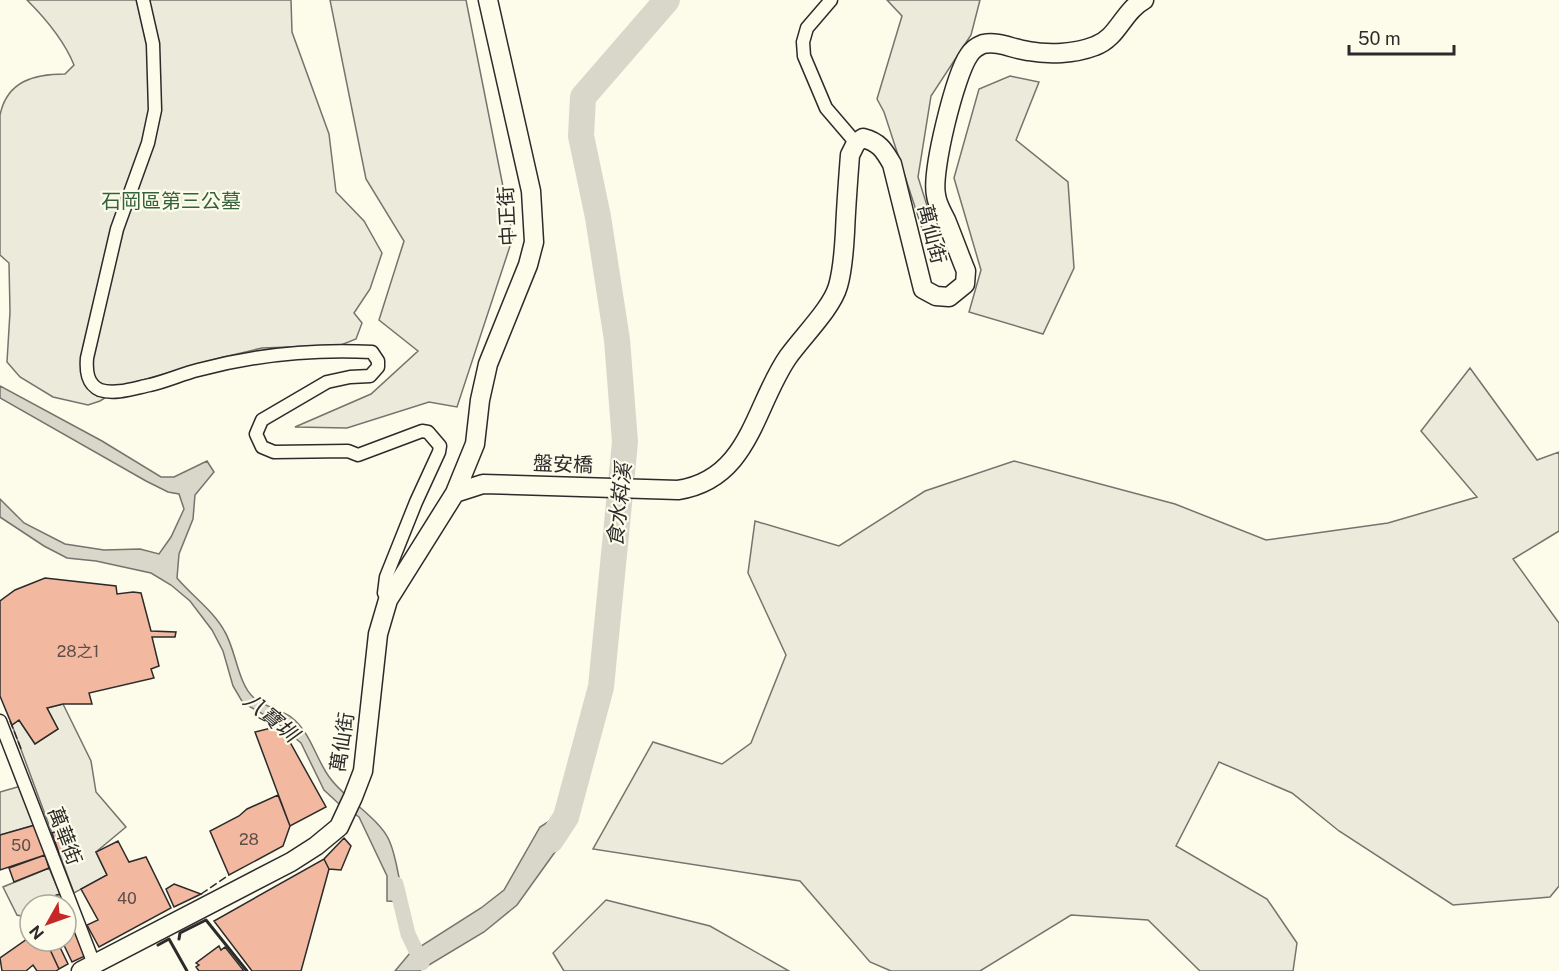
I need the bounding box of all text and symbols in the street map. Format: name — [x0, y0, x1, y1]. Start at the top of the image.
scale bar — [1349, 18, 1454, 56]
text: 50 m — [1358, 28, 1401, 49]
street label: 中正街 — [493, 185, 521, 247]
park label: 石岡區第三公墓 — [101, 189, 241, 213]
street label: 萬仙街 — [913, 202, 951, 266]
street label: 盤安橋 — [533, 451, 593, 477]
water label: 食水嵙溪 — [602, 459, 636, 548]
house number: 28之1 — [57, 642, 99, 661]
water label: 八寶圳 — [239, 687, 305, 749]
street label: 萬仙街 — [325, 710, 359, 774]
street label: 萬華街 — [43, 804, 87, 868]
house number: 28 — [239, 830, 259, 849]
house number: 50 — [11, 836, 31, 855]
house number: 40 — [117, 889, 137, 908]
north arrow — [18, 893, 78, 953]
text: N — [26, 921, 48, 943]

